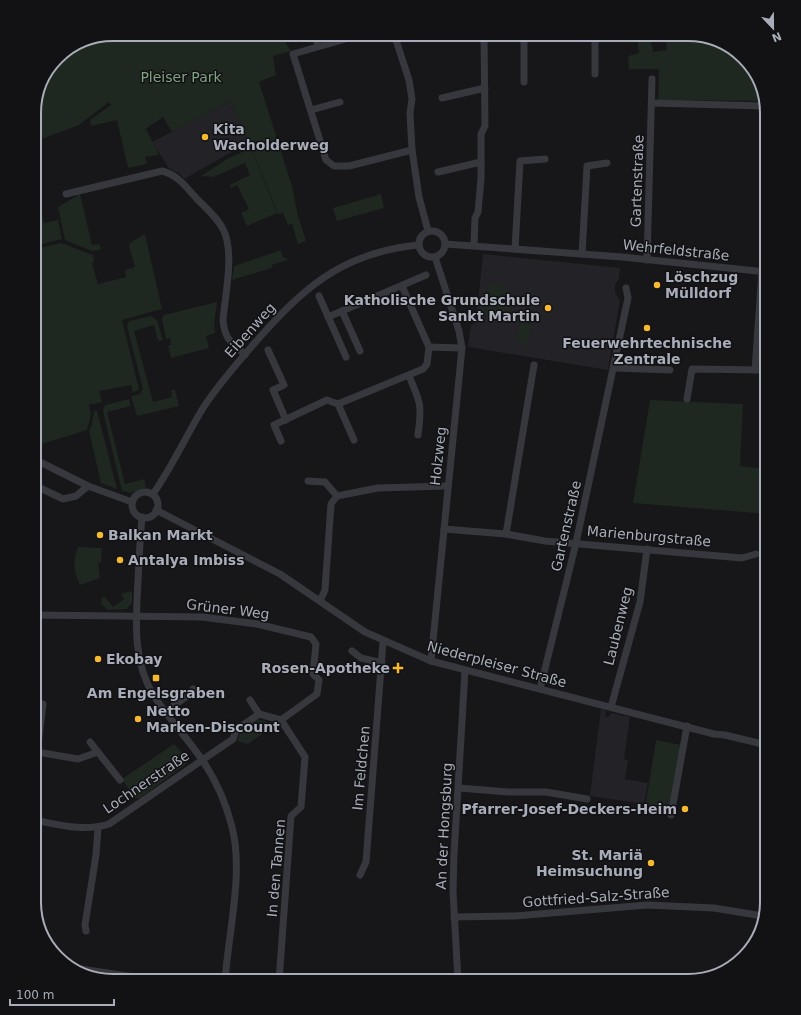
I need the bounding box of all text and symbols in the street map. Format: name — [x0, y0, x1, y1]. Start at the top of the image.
north arrow — [753, 8, 793, 48]
text: N — [770, 29, 783, 45]
park label: Pleiser Park — [140, 69, 222, 85]
place label: Kita Wacholderweg — [213, 121, 329, 153]
marker: Kita Wacholderweg — [200, 132, 210, 142]
street label: Gartenstraße — [627, 134, 647, 228]
street label: Wehrfeldstraße — [622, 236, 730, 264]
place label: Löschzug Mülldorf — [665, 269, 738, 301]
marker: Löschzug Mülldorf — [652, 280, 662, 290]
place label: Katholische Grundschule Sankt Martin — [344, 292, 540, 324]
street label: Eibenweg — [221, 299, 279, 361]
marker: Katholische Grundschule Sankt Martin — [543, 303, 553, 313]
marker: Feuerwehrtechnische Zentrale — [642, 323, 652, 333]
place label: Feuerwehrtechnische Zentrale — [562, 335, 732, 367]
street label: Holzweg — [427, 426, 449, 486]
street label: Gartenstraße — [548, 479, 584, 573]
street label: Marienburgstraße — [586, 523, 712, 549]
place label: Balkan Markt — [108, 527, 213, 543]
marker: Balkan Markt — [95, 530, 105, 540]
place label: Antalya Imbiss — [128, 552, 244, 568]
marker: Antalya Imbiss — [115, 555, 125, 565]
street label: Laubenweg — [600, 585, 636, 667]
street label: Grüner Weg — [185, 596, 271, 622]
street label: Niederpleiser Straße — [425, 638, 569, 690]
place label: Ekobay — [106, 651, 162, 667]
marker: Ekobay — [93, 654, 103, 664]
place label: Rosen-Apotheke — [261, 660, 390, 676]
marker: Rosen-Apotheke — [393, 663, 403, 673]
marker: Am Engelsgraben — [151, 673, 161, 683]
place label: Am Engelsgraben — [87, 685, 225, 701]
place label: Netto Marken-Discount — [146, 703, 280, 735]
marker: Netto Marken-Discount — [133, 714, 143, 724]
street label: Im Feldchen — [349, 725, 373, 811]
street label: Lochnerstraße — [100, 747, 192, 817]
street label: An der Hongsburg — [433, 762, 455, 890]
place label: Pfarrer-Josef-Deckers-Heim — [461, 801, 677, 817]
marker: Pfarrer-Josef-Deckers-Heim — [680, 804, 690, 814]
street label: In den Tannen — [264, 818, 288, 918]
place label: St. Mariä Heimsuchung — [536, 847, 643, 879]
marker: St. Mariä Heimsuchung — [646, 858, 656, 868]
street label: Gottfried-Salz-Straße — [522, 884, 670, 910]
scale bar — [10, 981, 114, 1007]
text: 100 m — [16, 988, 54, 1002]

